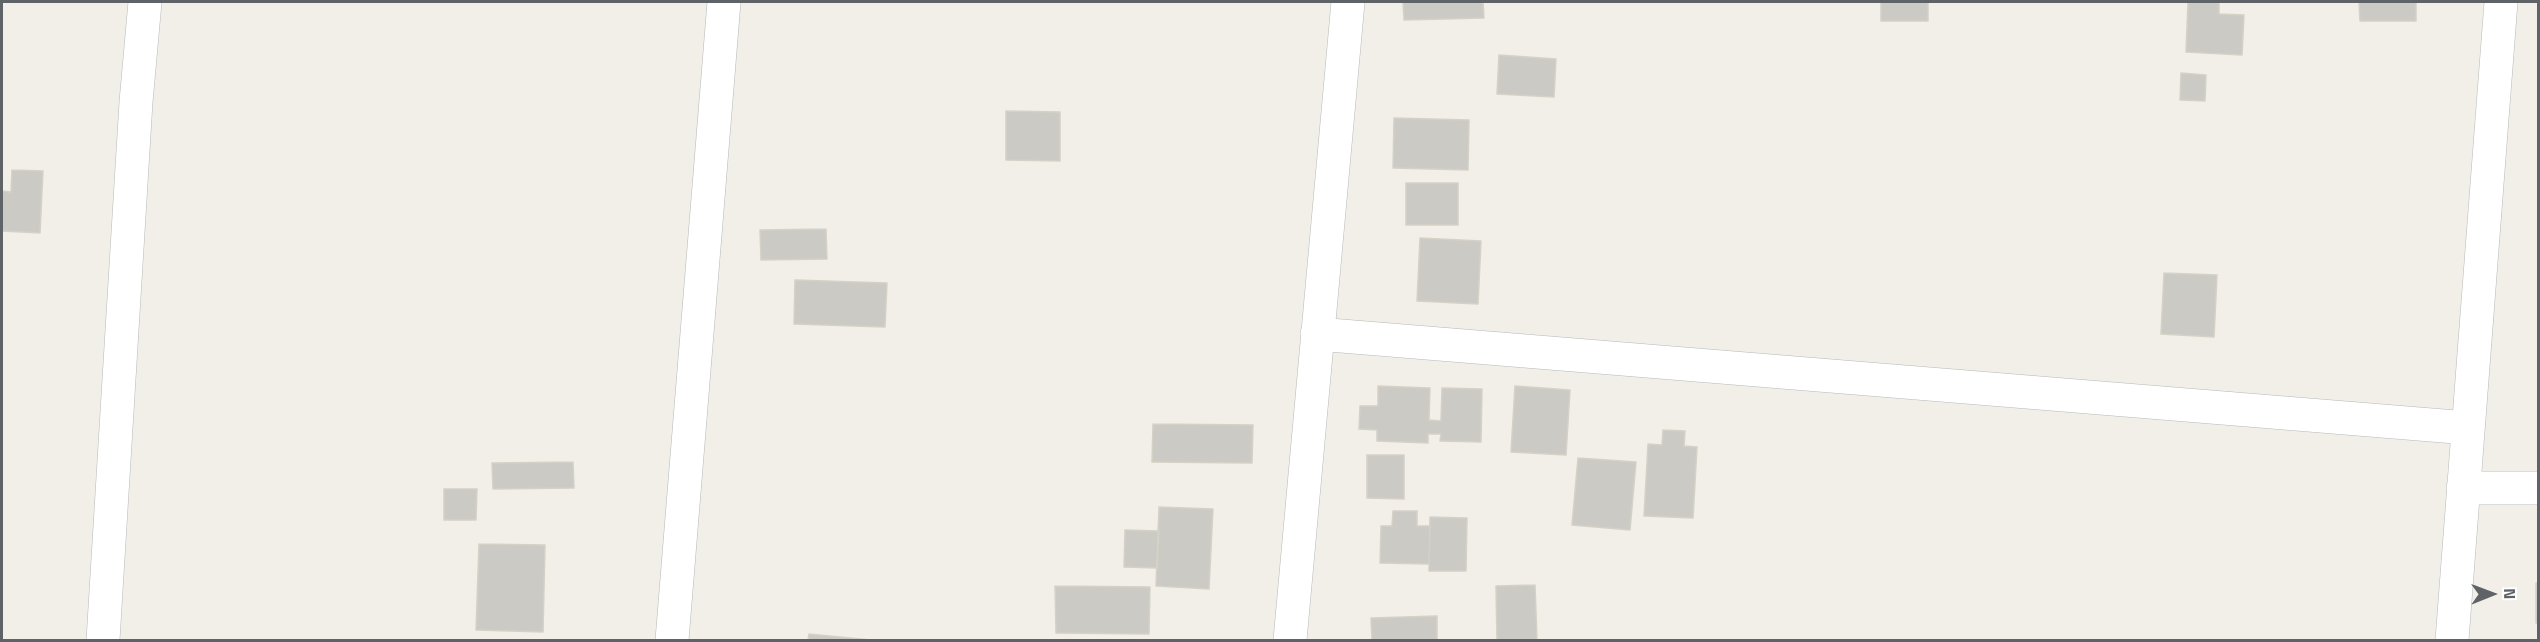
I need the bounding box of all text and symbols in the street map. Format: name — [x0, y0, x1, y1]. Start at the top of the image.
north arrow — [2462, 564, 2522, 624]
text: N — [2498, 588, 2522, 599]

